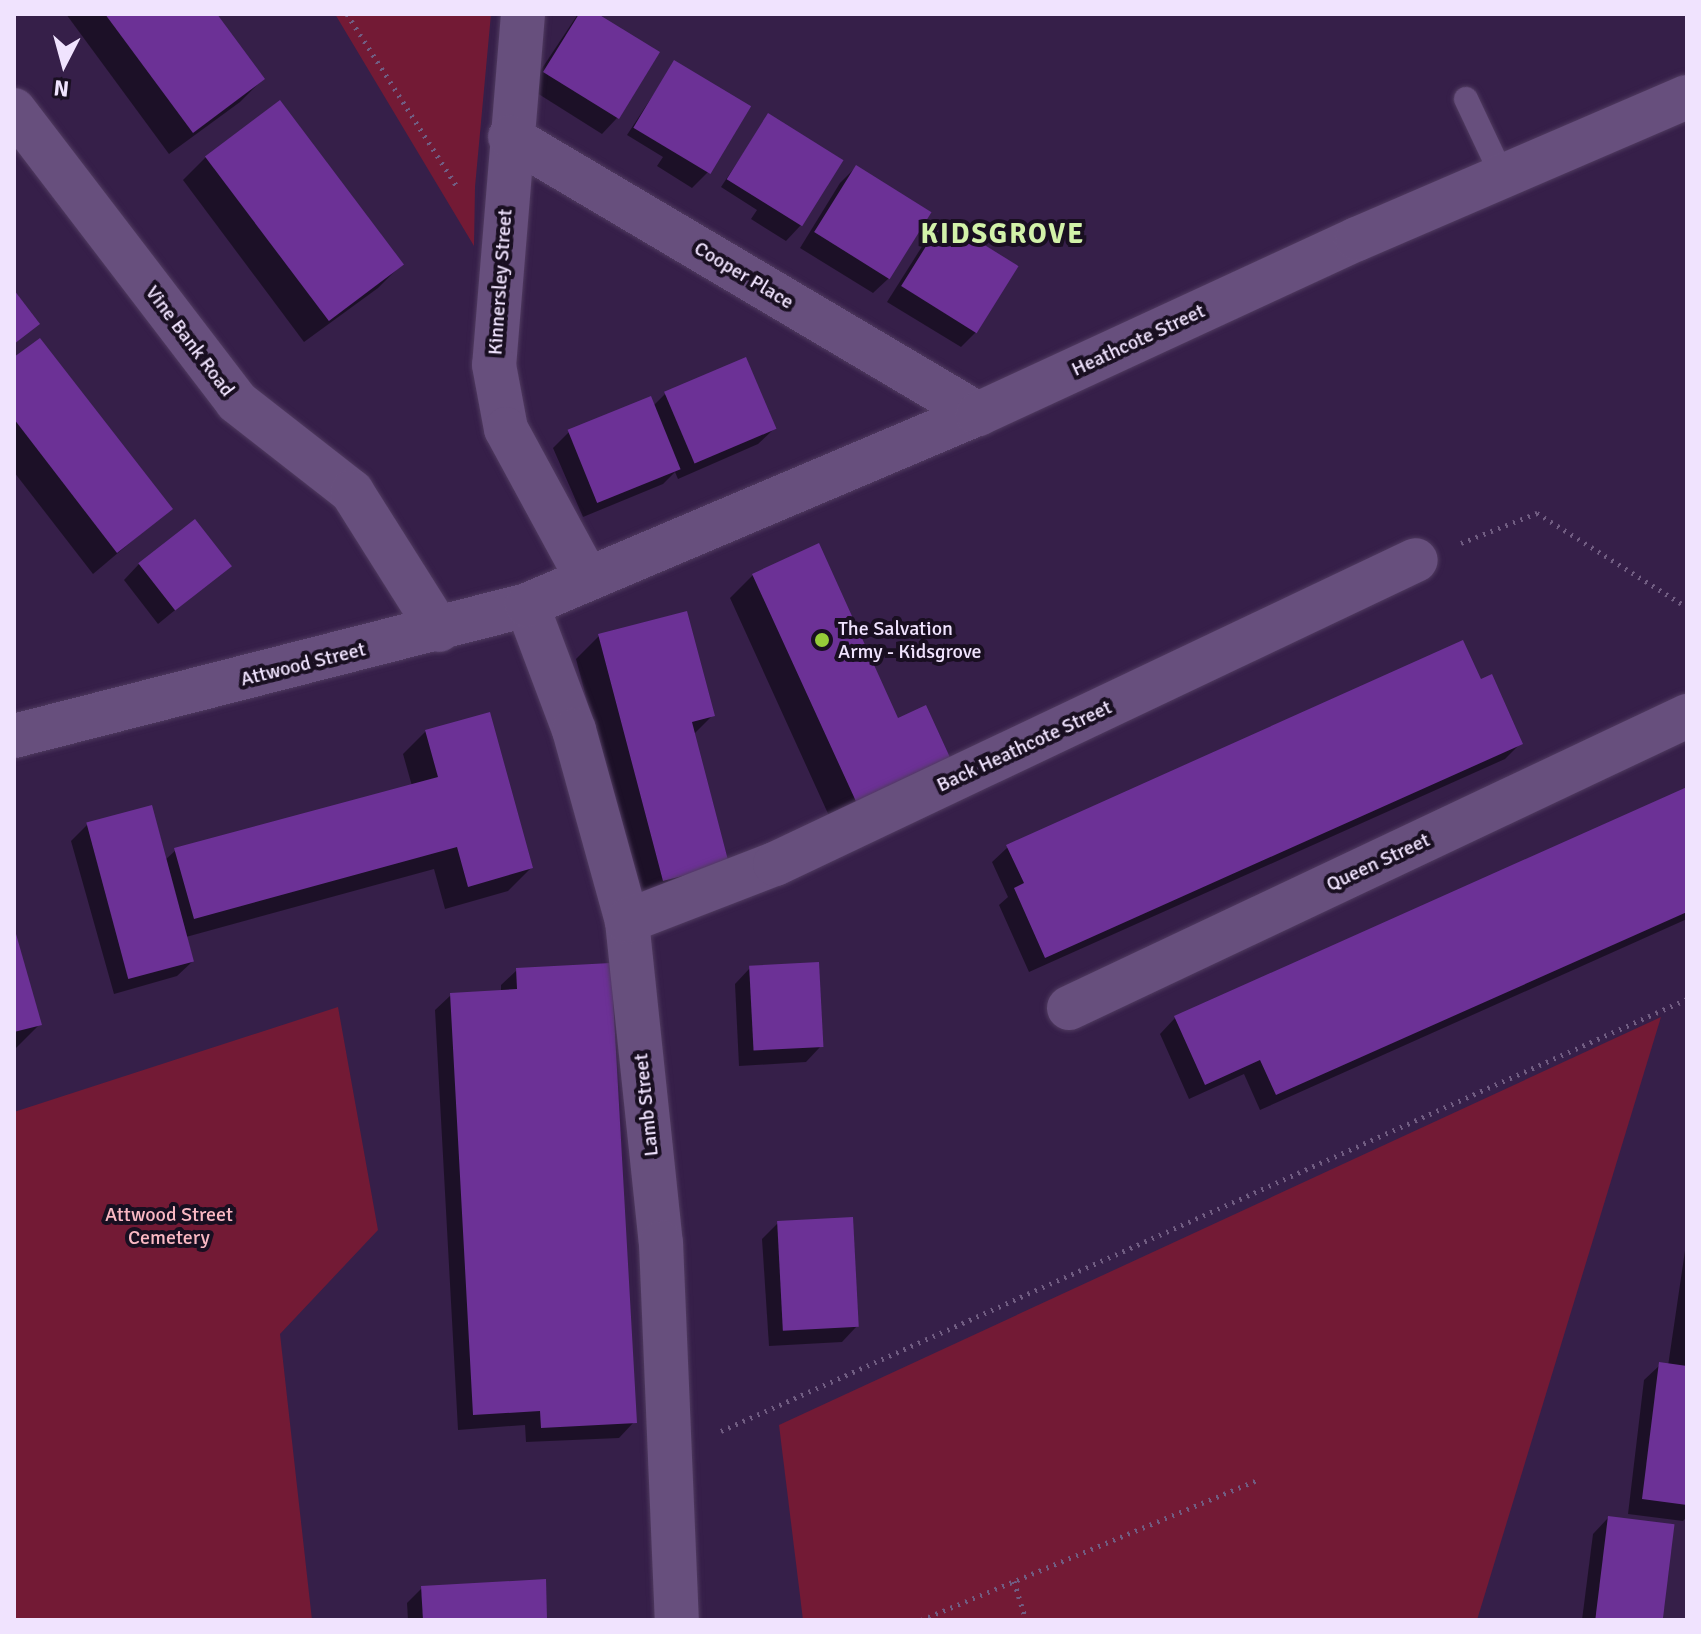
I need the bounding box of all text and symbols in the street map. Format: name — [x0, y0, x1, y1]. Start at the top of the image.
north arrow — [24, 24, 104, 104]
text: N — [52, 74, 70, 103]
street label: Kinnersley Street — [483, 208, 517, 356]
district label: KIDSGROVE — [921, 217, 1085, 251]
street label: Cooper Place — [690, 236, 798, 314]
street label: Vine Bank Road — [141, 281, 239, 401]
street label: Heathcote Street — [1068, 299, 1208, 381]
place label: The Salvation Army - Kidsgrove — [838, 616, 982, 663]
marker: The Salvation Army - Kidsgrove — [813, 631, 831, 649]
street label: Attwood Street — [238, 637, 368, 691]
street label: Back Heathcote Street — [933, 695, 1115, 797]
street label: Queen Street — [1322, 828, 1434, 896]
street label: Lamb Street — [629, 1052, 663, 1158]
park label: Attwood Street Cemetery — [105, 1202, 233, 1249]

